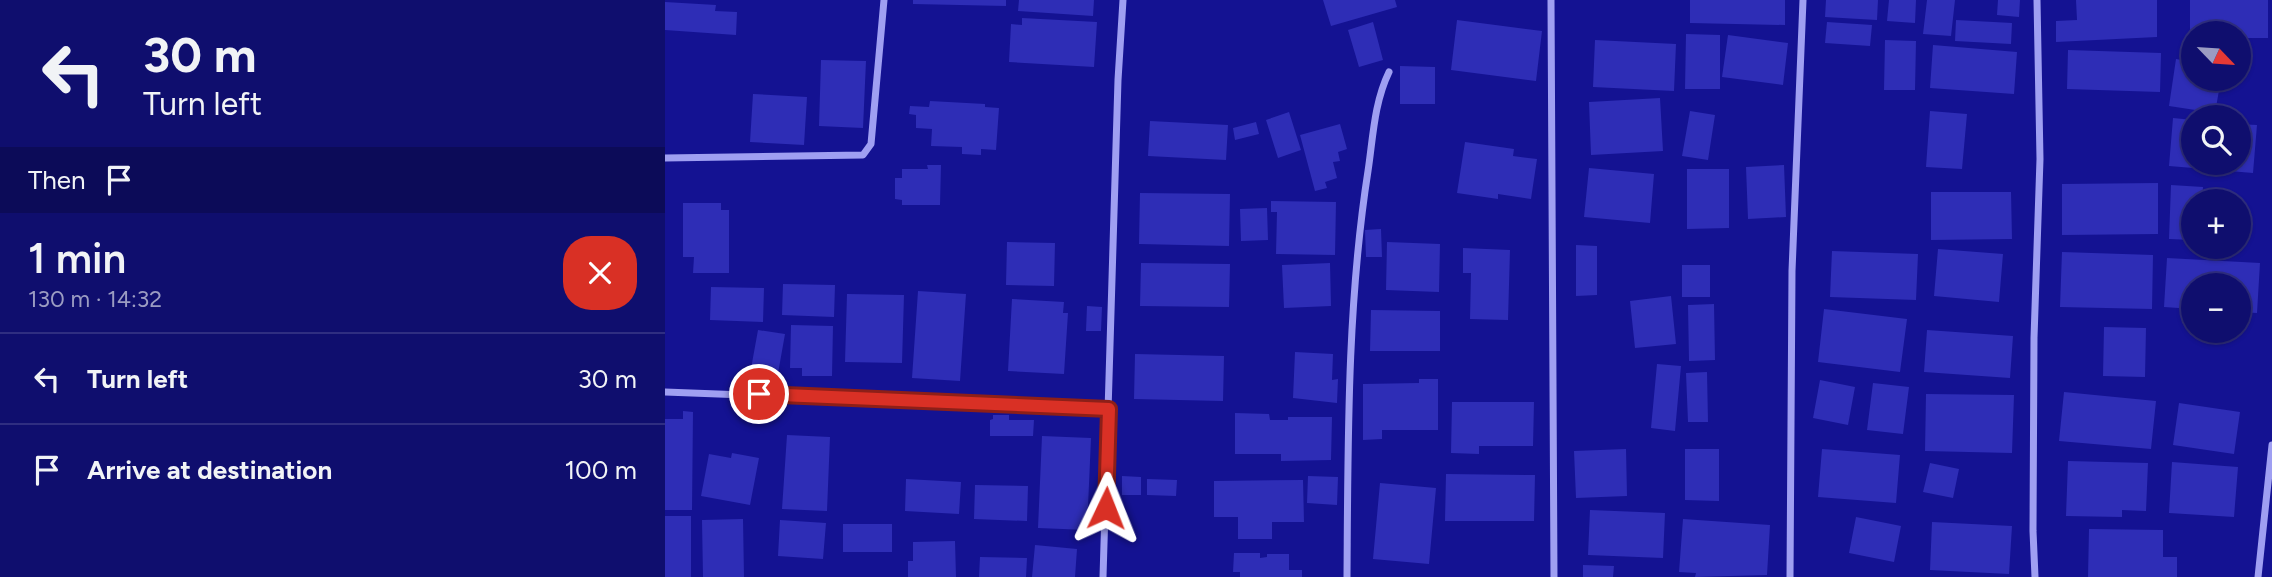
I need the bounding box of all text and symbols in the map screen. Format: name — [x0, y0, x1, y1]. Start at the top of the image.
north arrow — [2181, 21, 2251, 91]
map controls — [2181, 21, 2251, 343]
text: 30 m — [143, 25, 256, 84]
icon: left — [28, 28, 119, 119]
text: Turn left — [143, 85, 262, 123]
button: search — [2181, 105, 2251, 175]
icon: arrive — [100, 161, 138, 199]
text: Then — [28, 164, 86, 196]
button: + — [2181, 189, 2251, 259]
text: 1 min — [28, 233, 126, 284]
button: close — [563, 236, 637, 310]
button: − — [2181, 273, 2251, 343]
text: 130 m · 14:32 — [28, 285, 162, 313]
icon: left — [28, 360, 66, 398]
text: Turn left — [87, 363, 188, 395]
text: 30 m — [578, 363, 637, 395]
pin — [729, 364, 789, 424]
icon: arrive — [740, 375, 778, 413]
icon: arrive — [28, 451, 66, 489]
text: Arrive at destination — [87, 454, 332, 486]
text: 100 m — [564, 454, 637, 486]
position arrow — [1069, 471, 1143, 545]

